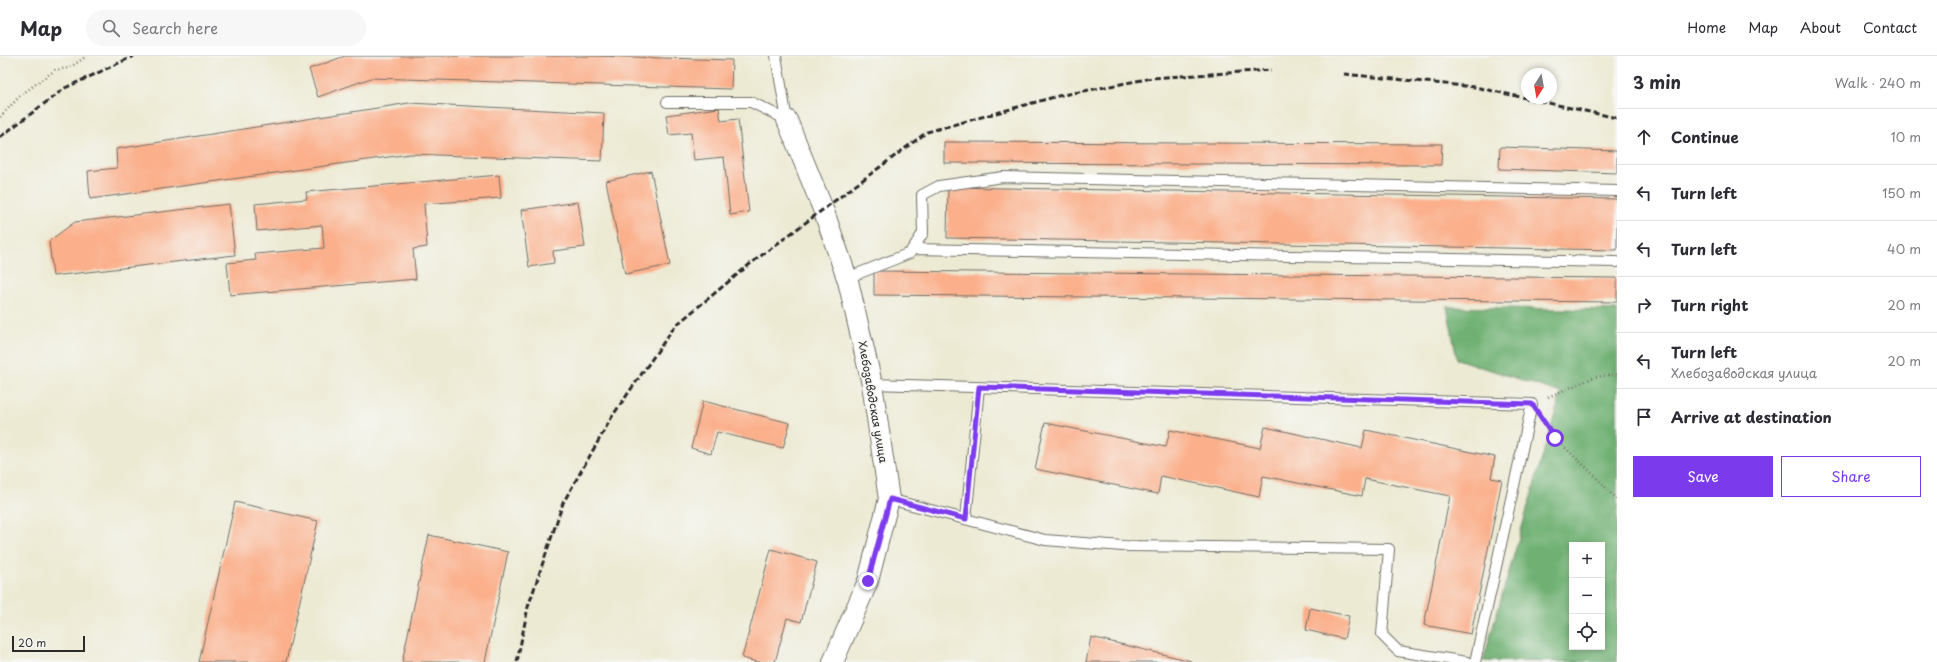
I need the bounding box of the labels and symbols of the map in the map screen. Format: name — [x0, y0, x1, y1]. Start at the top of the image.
north arrow — [1521, 68, 1557, 104]
street label: Хлебозаводская улица — [854, 340, 893, 464]
route start — [1546, 429, 1564, 447]
route end — [859, 572, 877, 590]
scale bar — [12, 634, 85, 653]

